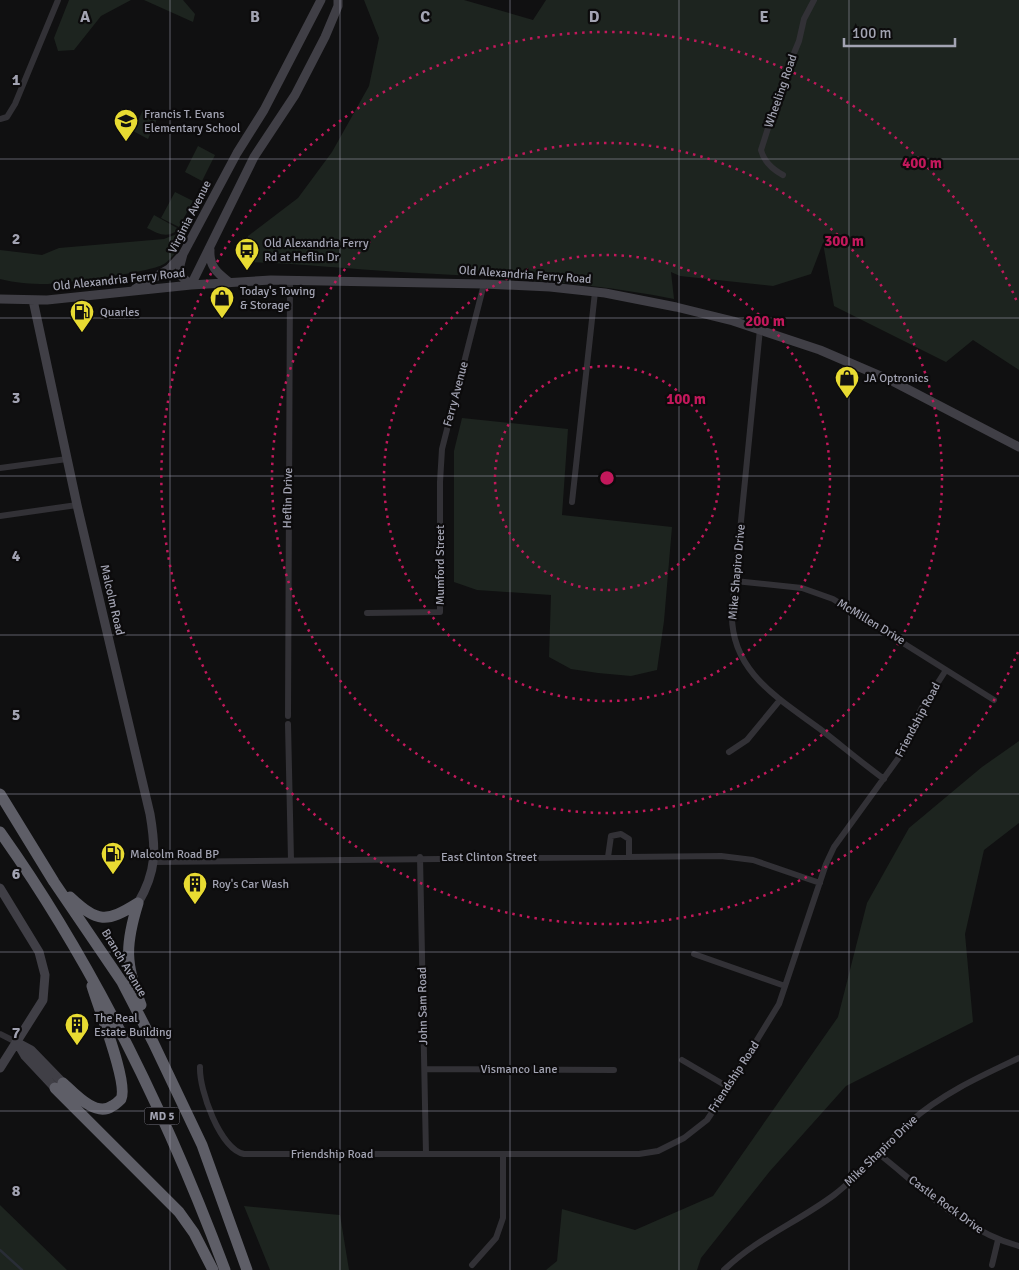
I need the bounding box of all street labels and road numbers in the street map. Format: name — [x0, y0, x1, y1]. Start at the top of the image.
street label: Wheeling Road — [761, 52, 801, 130]
street label: Virginia Avenue — [165, 178, 215, 256]
street label: Old Alexandria Ferry Road — [458, 263, 592, 287]
street label: Old Alexandria Ferry Road — [52, 266, 186, 294]
street label: Ferry Avenue — [440, 360, 472, 428]
street label: Heflin Drive — [280, 468, 296, 528]
street label: Mike Shapiro Drive — [725, 523, 749, 621]
street label: Mumford Street — [433, 525, 448, 605]
street label: Malcolm Road — [97, 563, 127, 637]
street label: McMillen Drive — [834, 596, 908, 648]
street label: Friendship Road — [892, 680, 944, 760]
street label: East Clinton Street — [441, 850, 537, 865]
street label: Branch Avenue — [98, 926, 150, 1000]
street label: John Sam Road — [415, 967, 431, 1045]
street label: Friendship Road — [705, 1038, 763, 1116]
street label: Vismanco Lane — [481, 1062, 557, 1077]
road number: MD 5 — [144, 1108, 180, 1124]
street label: Mike Shapiro Drive — [841, 1112, 921, 1190]
street label: Friendship Road — [291, 1147, 373, 1162]
street label: Castle Rock Drive — [906, 1173, 986, 1237]

